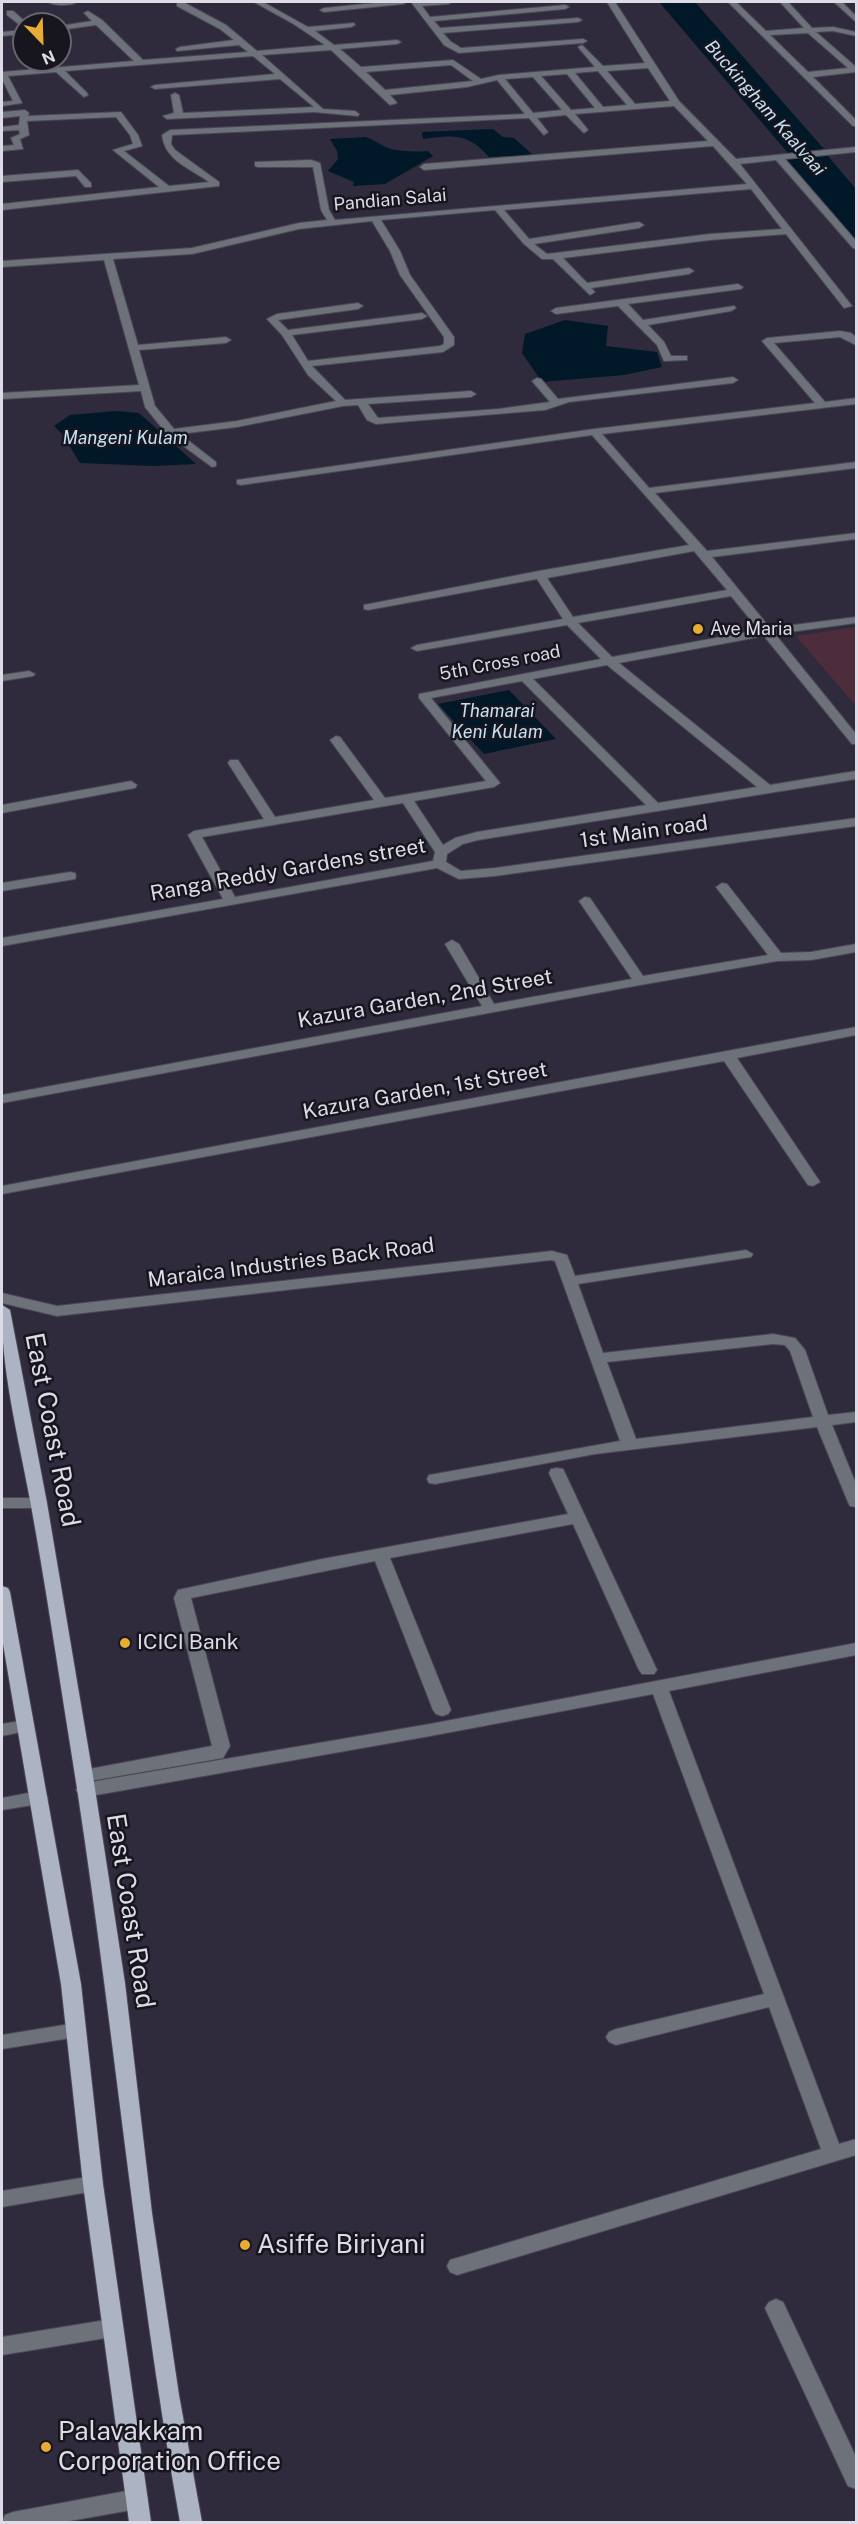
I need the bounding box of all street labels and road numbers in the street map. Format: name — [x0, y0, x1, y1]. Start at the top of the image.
street label: Pandian Salai — [333, 184, 447, 216]
street label: 5th Cross road — [438, 641, 562, 685]
street label: 1st Main road — [578, 811, 710, 853]
street label: Ranga Reddy Gardens street — [148, 833, 428, 907]
street label: Kazura Garden, 2nd Street — [296, 964, 554, 1034]
street label: Kazura Garden, 1st Street — [301, 1057, 549, 1125]
street label: Maraica Industries Back Road — [146, 1233, 436, 1293]
street label: East Coast Road — [18, 1330, 86, 1530]
street label: East Coast Road — [99, 1811, 161, 2011]

